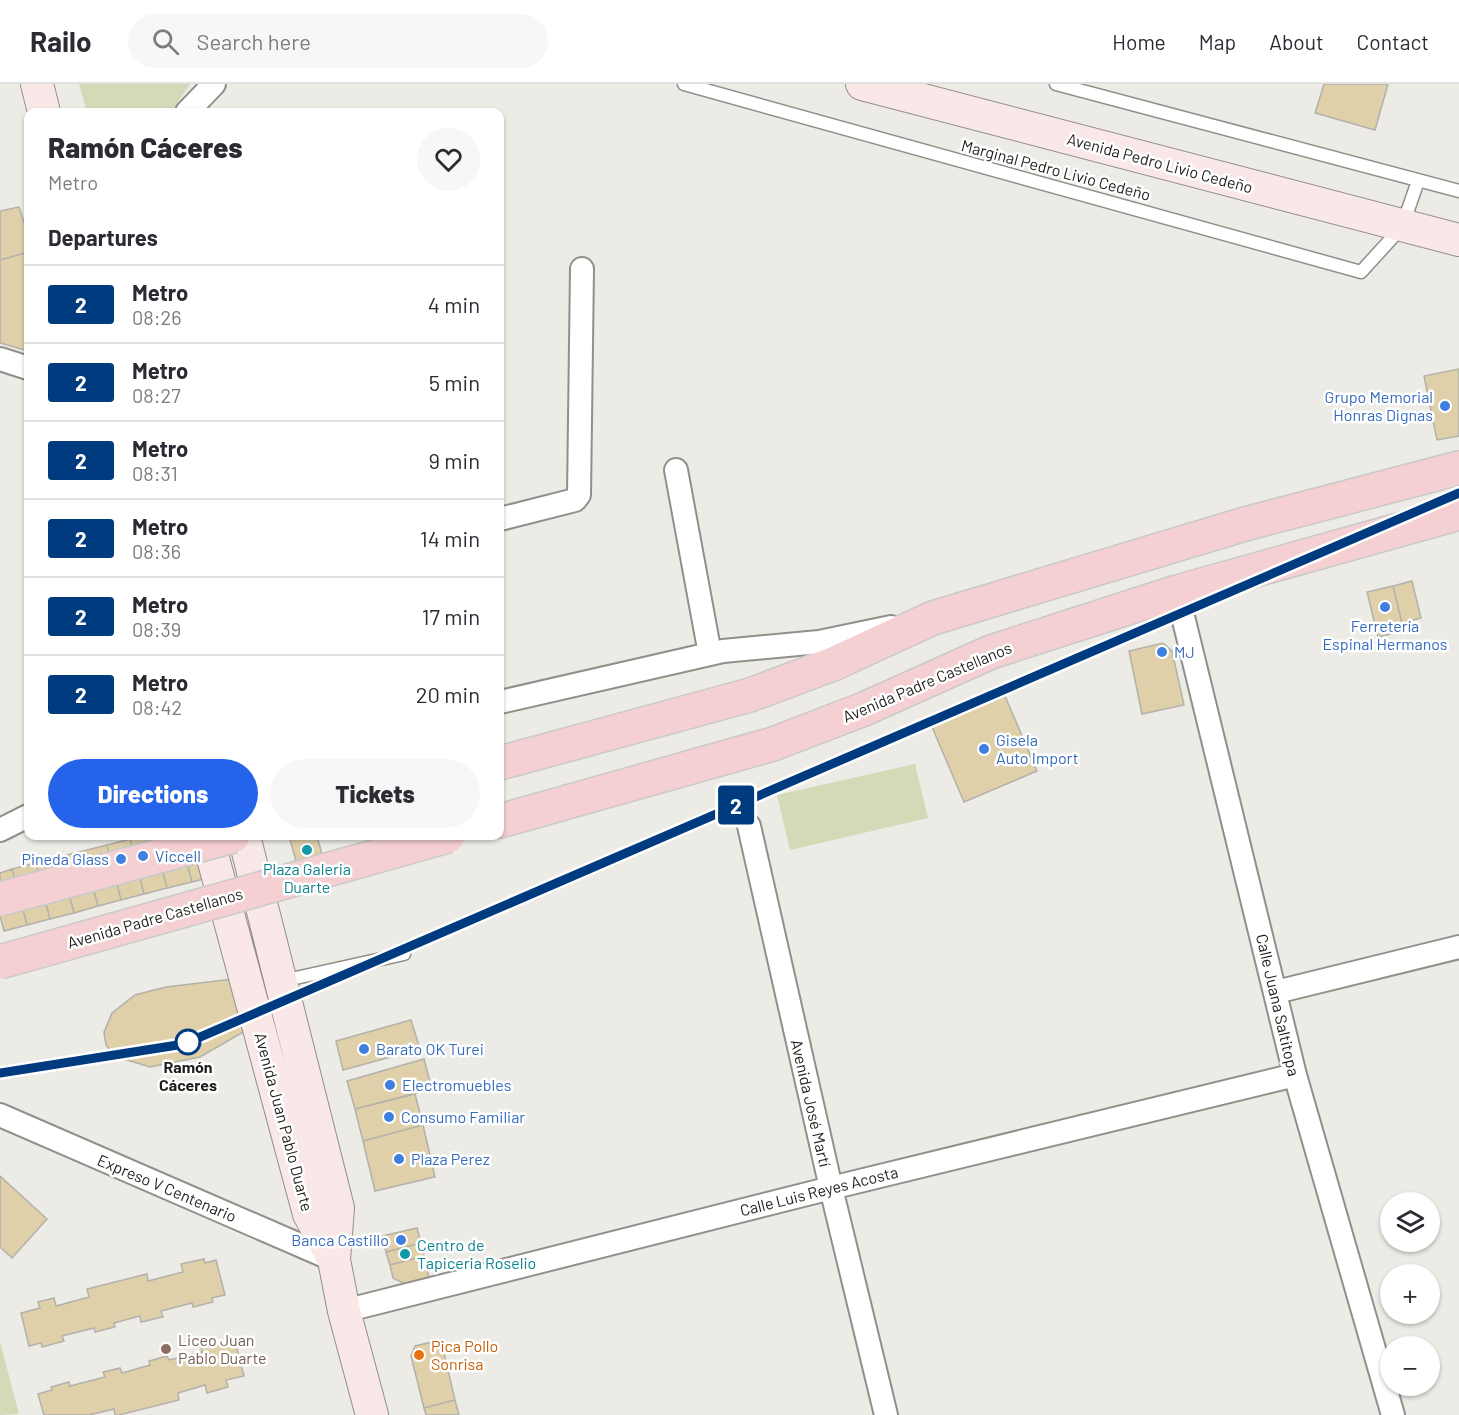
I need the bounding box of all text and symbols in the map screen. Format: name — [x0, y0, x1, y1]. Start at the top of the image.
search box — [128, 14, 548, 68]
text: Railo — [30, 24, 92, 58]
icon: search — [149, 25, 182, 58]
text: Search here — [197, 28, 311, 54]
text: Home — [1112, 29, 1166, 54]
text: Map — [1199, 29, 1236, 54]
text: About — [1269, 29, 1324, 54]
text: Contact — [1357, 29, 1429, 54]
button: heart — [417, 128, 480, 191]
street label: Avenida Pedro Livio Cedeño — [1065, 129, 1255, 196]
text: Ramón Cáceres — [48, 130, 243, 164]
street label: Marginal Pedro Livio Cedeño — [959, 135, 1153, 204]
text: Metro — [48, 170, 98, 194]
text: Departures — [48, 224, 158, 250]
text: Metro — [132, 279, 188, 305]
text: 4 min — [428, 291, 480, 317]
text: 2 — [75, 292, 87, 317]
text: 08:26 — [132, 305, 182, 329]
text: Metro — [132, 357, 188, 383]
text: 5 min — [429, 369, 480, 395]
text: 2 — [75, 370, 87, 395]
text: 08:27 — [132, 383, 181, 407]
place label: Grupo Memorial Honras Dignas — [1325, 387, 1433, 424]
marker: Grupo Memorial Honras Dignas — [1438, 399, 1452, 413]
text: Metro — [132, 435, 188, 461]
text: 9 min — [428, 447, 480, 473]
text: 2 — [75, 448, 87, 473]
text: 08:31 — [132, 461, 178, 485]
text: Metro — [132, 513, 188, 539]
text: 14 min — [420, 525, 480, 551]
text: 2 — [75, 526, 87, 551]
text: 08:36 — [132, 539, 181, 563]
text: Metro — [132, 591, 188, 617]
marker: Ferretería Espinal Hermanos — [1378, 600, 1392, 614]
text: 17 min — [422, 603, 480, 629]
text: 2 — [75, 604, 87, 629]
place label: Ferretería Espinal Hermanos — [1322, 616, 1448, 653]
text: 08:39 — [132, 617, 181, 641]
street label: Avenida Padre Castellanos — [839, 637, 1014, 726]
place label: MJ — [1174, 642, 1195, 661]
marker: MJ — [1155, 645, 1169, 659]
text: Metro — [132, 669, 188, 695]
text: 20 min — [416, 681, 480, 707]
text: 2 — [75, 682, 87, 707]
text: 08:42 — [132, 695, 182, 719]
place label: Gisela Auto Import — [996, 730, 1078, 767]
marker: Gisela Auto Import — [977, 742, 991, 756]
button: Directions — [48, 759, 258, 828]
button: Tickets — [270, 759, 480, 828]
line badge: 2 — [716, 786, 756, 824]
text: 2 — [730, 793, 742, 818]
marker: Plaza Galeria Duarte — [300, 843, 314, 857]
place label: Viccell — [155, 846, 201, 865]
place label: Pineda Glass — [21, 849, 109, 868]
marker: Viccell — [136, 849, 150, 863]
marker: Pineda Glass — [114, 852, 128, 866]
place label: Plaza Galeria Duarte — [263, 859, 351, 896]
street label: Avenida Padre Castellanos — [65, 883, 245, 952]
street label: Calle Juana Saltitopa — [1253, 932, 1304, 1078]
marker: Ramón Cáceres — [175, 1029, 201, 1055]
street label: Avenida Juan Pablo Duarte — [251, 1030, 318, 1213]
street label: Avenida José Martí — [788, 1037, 836, 1169]
place label: Barato OK Turei — [376, 1039, 484, 1058]
marker: Barato OK Turei — [357, 1042, 371, 1056]
place label: Ramón Cáceres — [159, 1057, 217, 1094]
place label: Electromuebles — [402, 1075, 511, 1094]
marker: Electromuebles — [383, 1078, 397, 1092]
place label: Consumo Familiar — [401, 1107, 525, 1126]
marker: Consumo Familiar — [382, 1110, 396, 1124]
place label: Plaza Perez — [411, 1149, 490, 1168]
street label: Expreso V Centenario — [95, 1150, 239, 1225]
marker: Plaza Perez — [392, 1152, 406, 1166]
street label: Calle Luis Reyes Acosta — [738, 1162, 900, 1219]
map controls — [1380, 1192, 1440, 1396]
button: layers — [1380, 1192, 1440, 1252]
place label: Banca Castillo — [291, 1230, 389, 1249]
marker: Banca Castillo — [394, 1233, 408, 1247]
place label: Centro de Tapiceria Roselio — [417, 1235, 536, 1272]
marker: Centro de Tapiceria Roselio — [398, 1247, 412, 1261]
button: + — [1380, 1264, 1440, 1324]
place label: Liceo Juan Pablo Duarte — [178, 1330, 267, 1367]
place label: Pica Pollo Sonrisa — [431, 1336, 498, 1373]
button: − — [1380, 1336, 1440, 1396]
marker: Liceo Juan Pablo Duarte — [159, 1342, 173, 1356]
marker: Pica Pollo Sonrisa — [412, 1348, 426, 1362]

